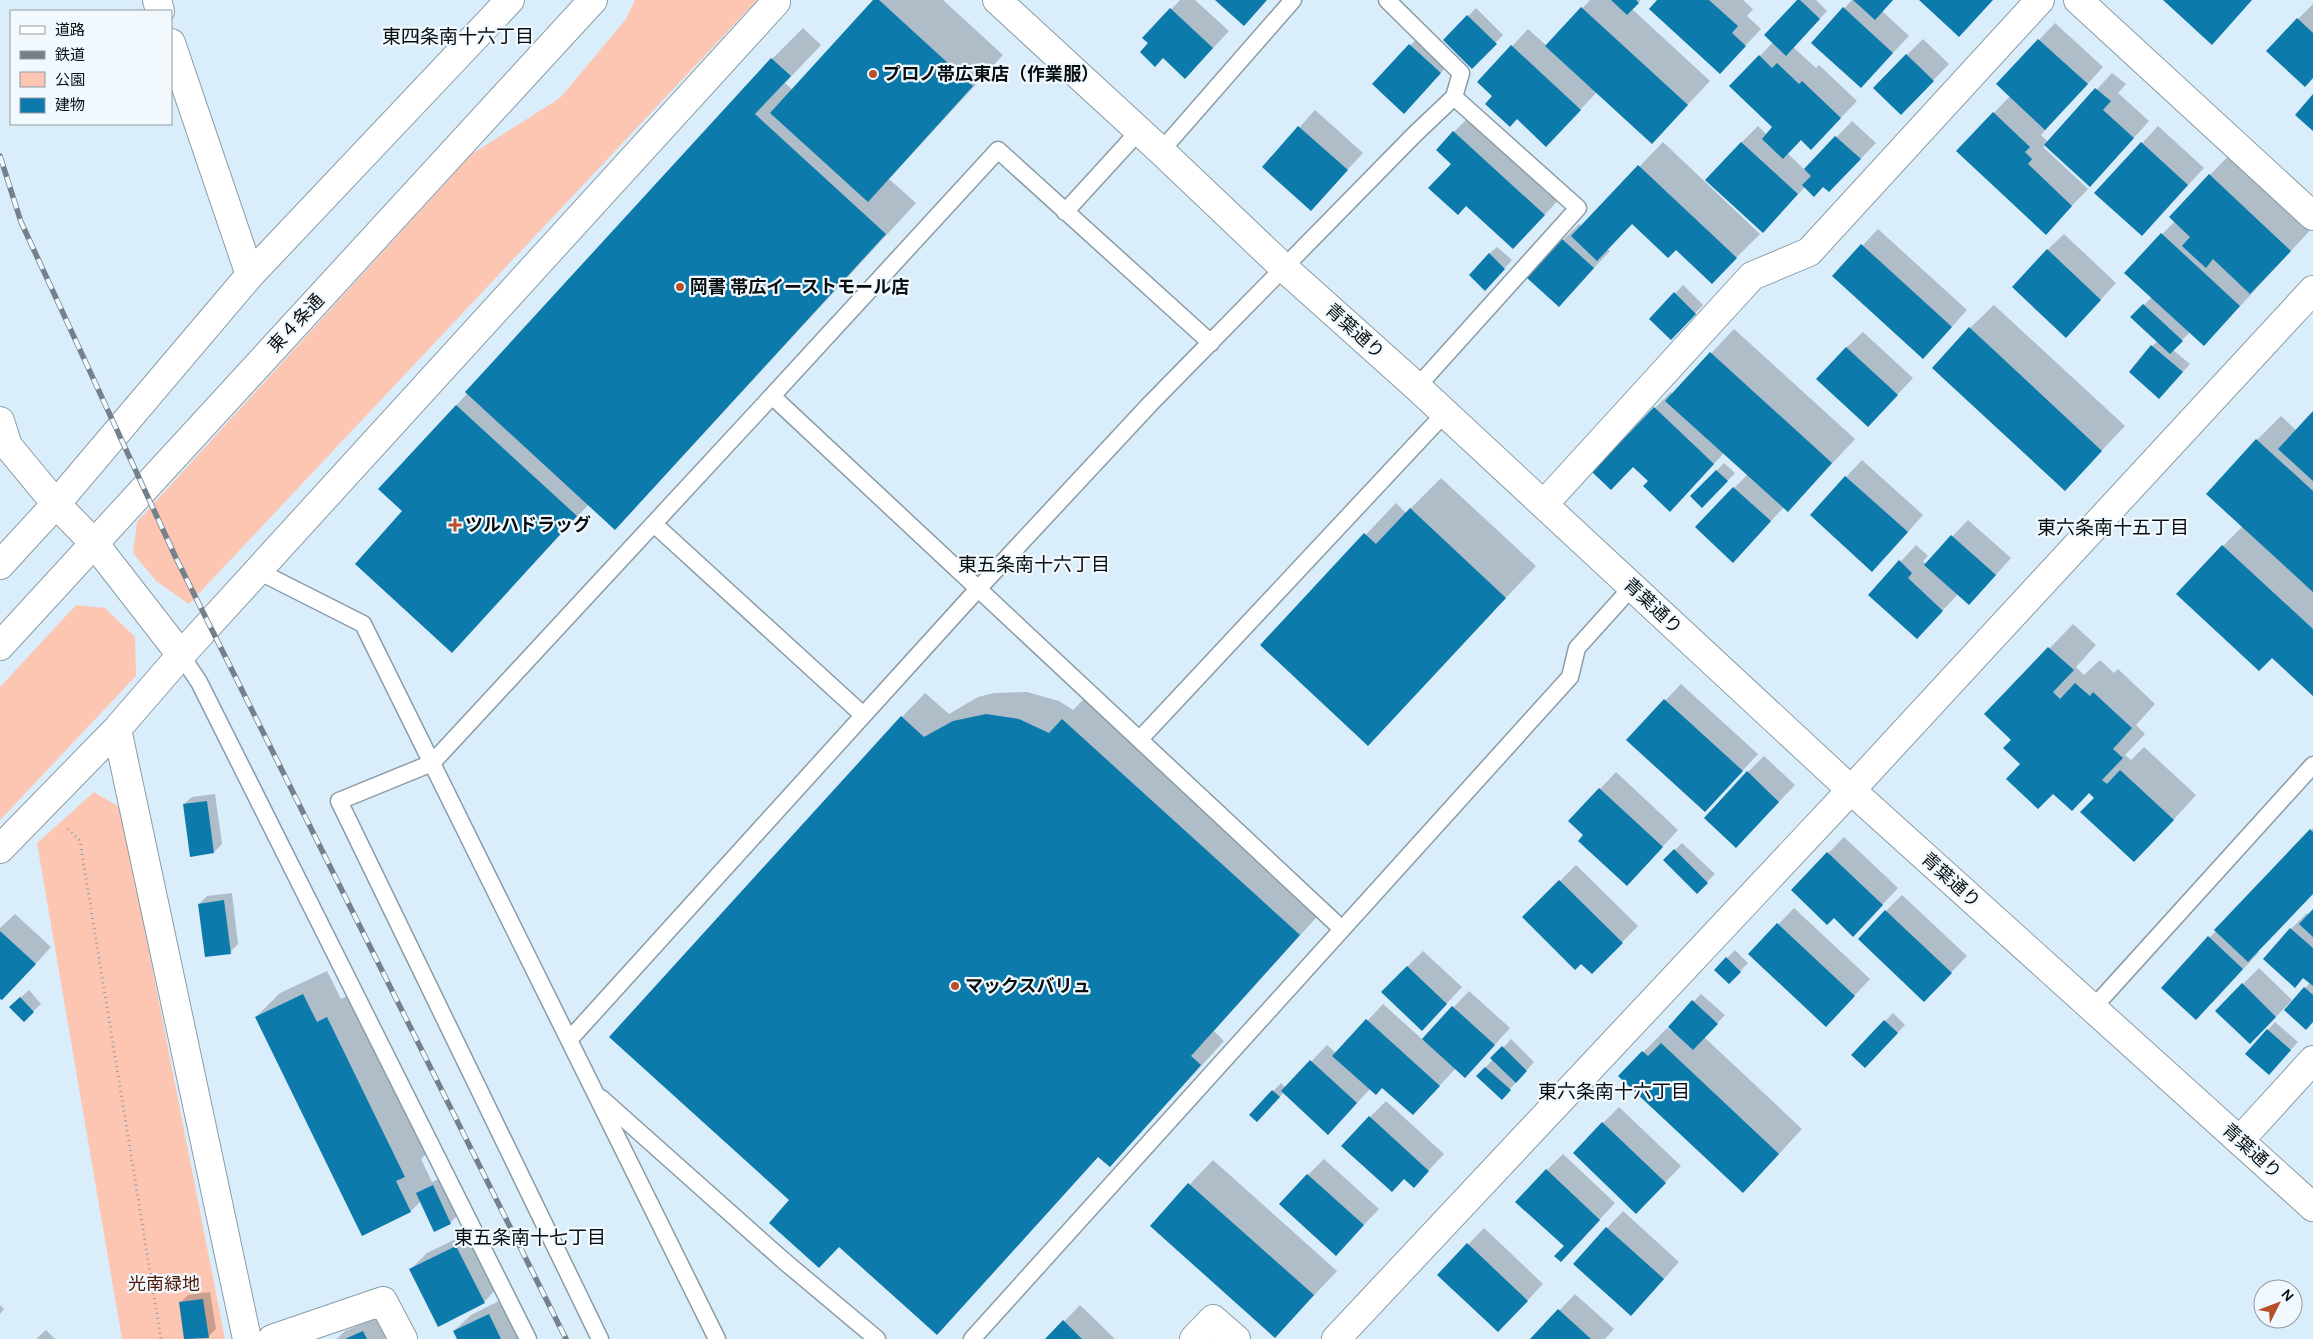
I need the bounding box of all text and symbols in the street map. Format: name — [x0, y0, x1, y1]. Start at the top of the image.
legend — [10, 10, 172, 125]
text: 道路 — [55, 20, 85, 40]
district label: 東四条南十六丁目 — [382, 24, 534, 49]
text: 鉄道 — [55, 45, 85, 65]
place label: プロノ帯広東店（作業服） — [883, 62, 1099, 86]
marker: プロノ帯広東店（作業服） — [867, 68, 879, 80]
text: 公園 — [55, 70, 85, 90]
text: 建物 — [55, 95, 85, 115]
place label: 岡書 帯広イーストモール店 — [690, 275, 909, 299]
marker: 岡書 帯広イーストモール店 — [674, 281, 686, 293]
street label: 東４条通 — [263, 288, 329, 358]
street label: 青葉通り — [1320, 298, 1390, 364]
place label: ツルハドラッグ — [465, 513, 591, 537]
district label: 東六条南十五丁目 — [2037, 515, 2189, 540]
marker: ツルハドラッグ — [449, 519, 461, 531]
district label: 東五条南十六丁目 — [958, 552, 1110, 577]
street label: 青葉通り — [1618, 573, 1688, 639]
street label: 青葉通り — [1916, 847, 1986, 913]
place label: マックスバリュ — [965, 974, 1090, 998]
marker: マックスバリュ — [949, 980, 961, 992]
district label: 東六条南十六丁目 — [1538, 1079, 1690, 1104]
street label: 青葉通り — [2217, 1118, 2287, 1184]
district label: 東五条南十七丁目 — [454, 1225, 606, 1250]
park label: 光南緑地 — [128, 1272, 200, 1296]
north arrow — [2253, 1279, 2303, 1329]
text: N — [2278, 1285, 2298, 1305]

